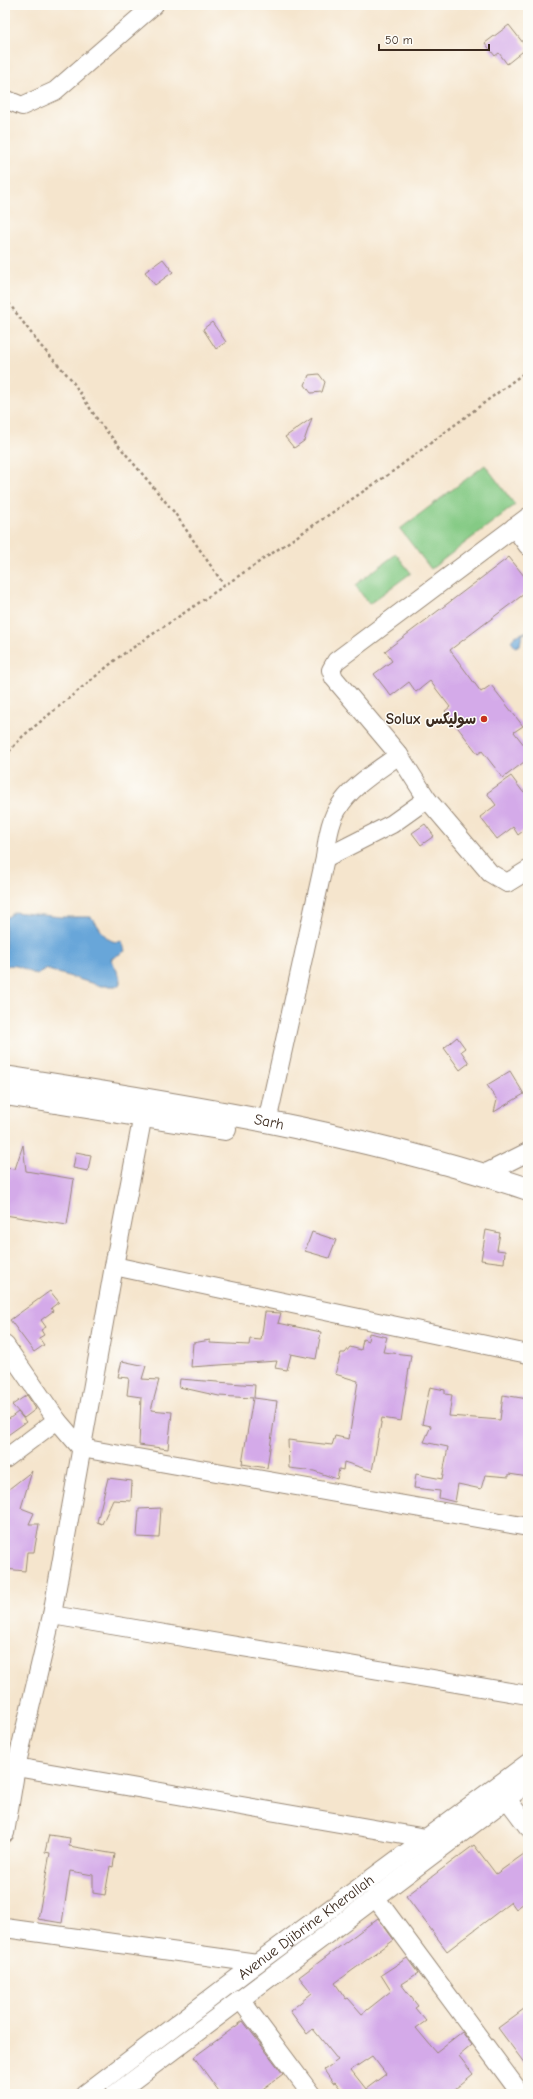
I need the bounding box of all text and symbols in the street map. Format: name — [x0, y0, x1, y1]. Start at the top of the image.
scale bar — [379, 26, 489, 52]
text: 50 m — [385, 33, 413, 47]
place label: Solux سوليكس — [386, 710, 476, 729]
marker: Solux سوليكس — [479, 714, 489, 724]
street label: Sarh — [253, 1110, 286, 1134]
street label: Avenue Djibrine Kherallah — [234, 1871, 378, 1983]

